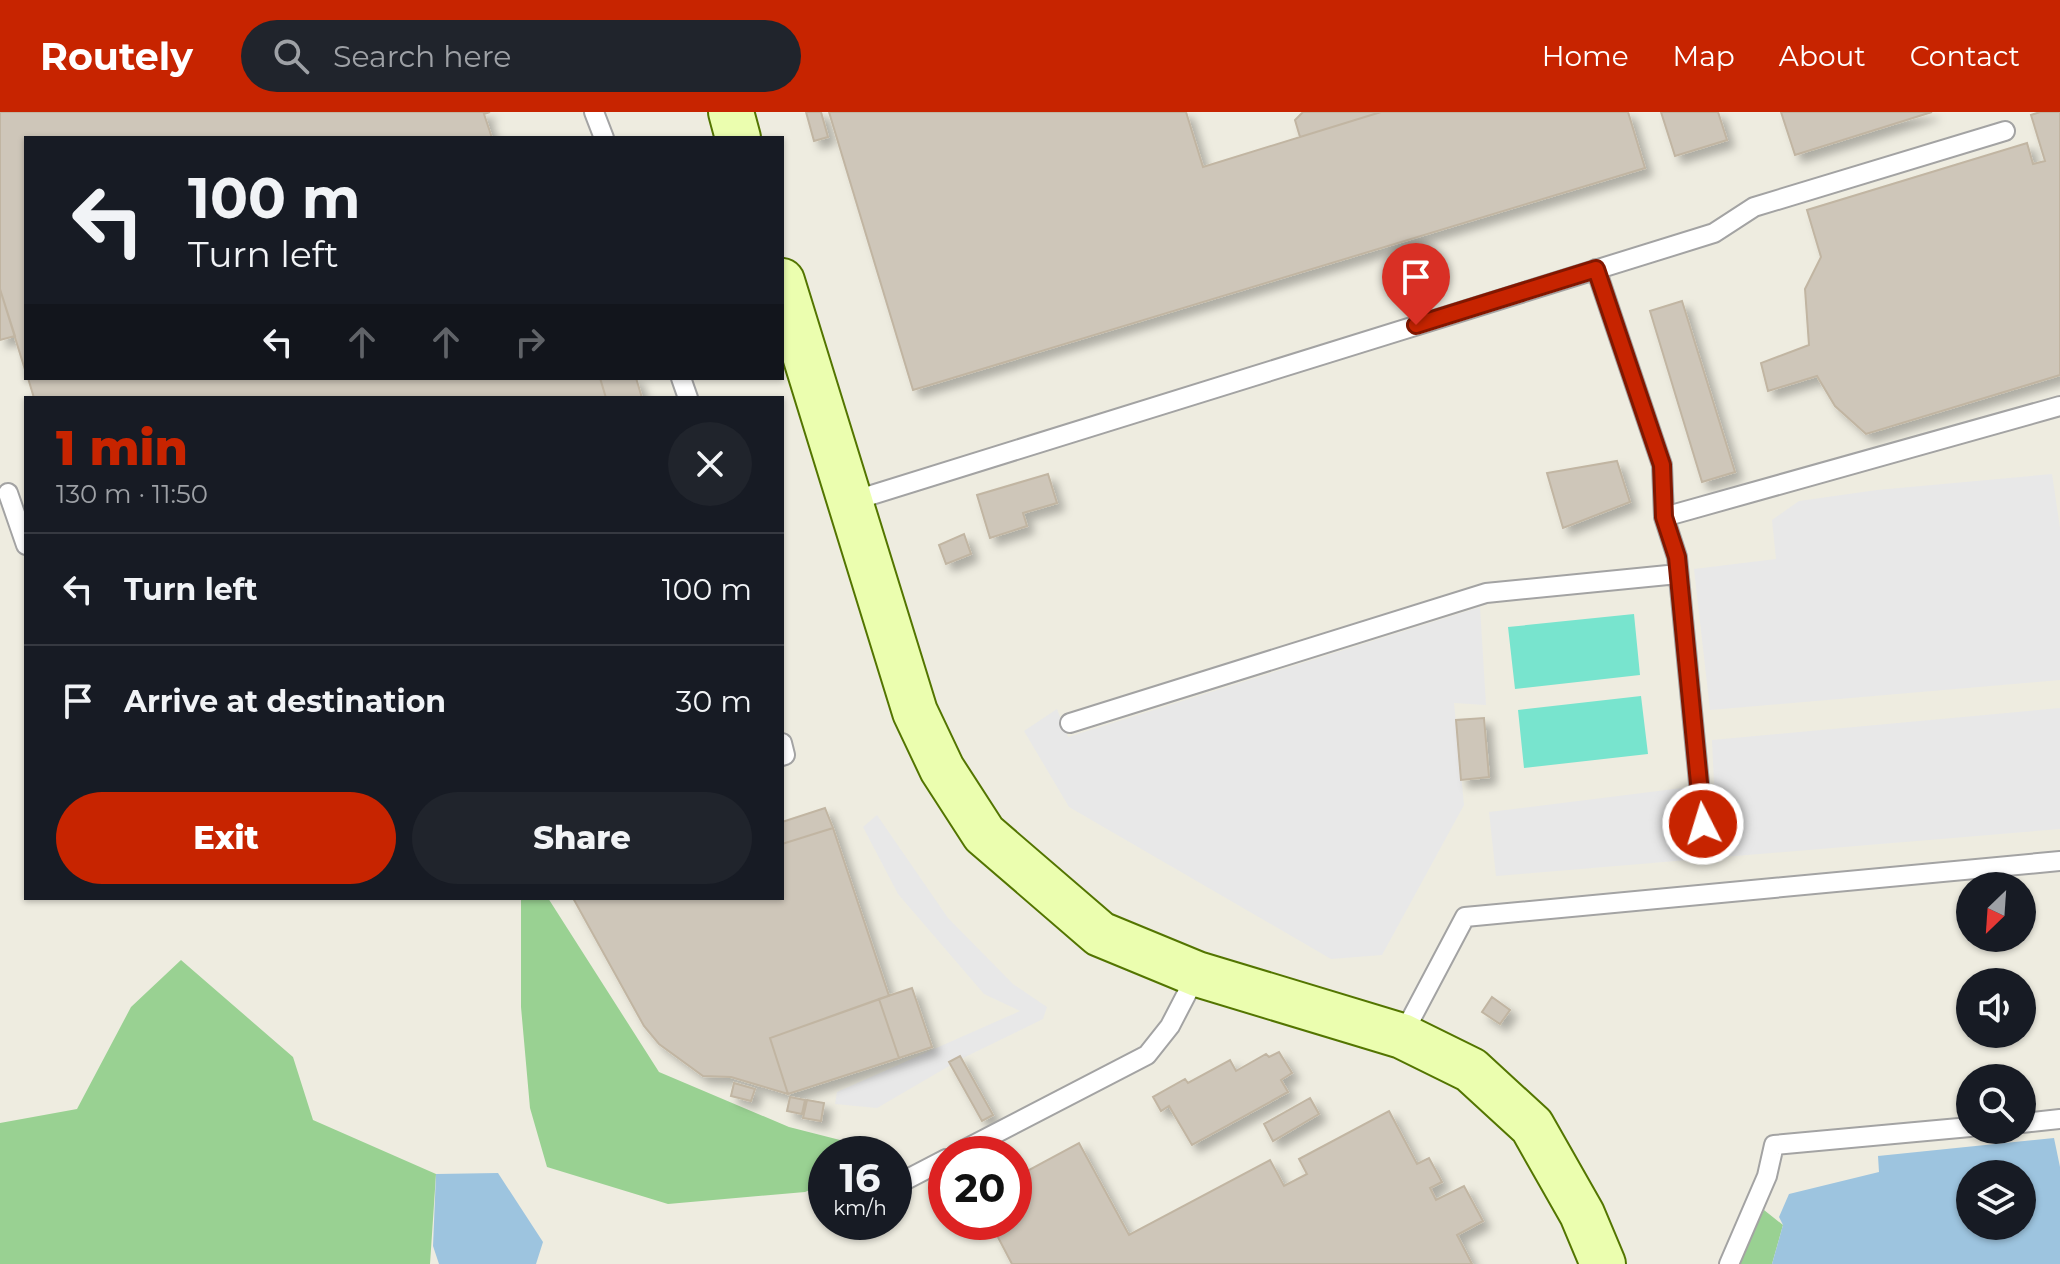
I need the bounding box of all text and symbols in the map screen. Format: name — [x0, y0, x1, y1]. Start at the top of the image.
search box — [241, 20, 801, 92]
text: Routely — [40, 33, 193, 80]
icon: search — [269, 34, 313, 78]
text: Search here — [333, 38, 511, 75]
text: Home — [1542, 39, 1629, 73]
text: Map — [1673, 39, 1735, 73]
text: About — [1779, 39, 1866, 73]
text: Contact — [1910, 39, 2020, 73]
text: 100 m — [188, 164, 361, 232]
icon: left — [56, 168, 160, 272]
text: Turn left — [188, 232, 339, 276]
pin — [1382, 243, 1450, 325]
icon: arrive — [1394, 255, 1438, 299]
icon: left — [256, 320, 300, 364]
icon: ahead — [340, 320, 384, 364]
icon: ahead — [424, 320, 468, 364]
icon: right — [508, 320, 552, 364]
text: 1 min — [56, 419, 188, 477]
button: close — [668, 422, 752, 506]
text: 130 m · 11:50 — [56, 478, 208, 510]
icon: left — [56, 567, 100, 611]
text: Turn left — [124, 571, 257, 608]
text: 100 m — [662, 571, 752, 608]
icon: arrive — [56, 679, 100, 723]
text: Arrive at destination — [124, 683, 446, 720]
text: 30 m — [676, 683, 752, 720]
position arrow — [1661, 782, 1745, 866]
button: Exit — [56, 792, 396, 884]
button: Share — [412, 792, 752, 884]
north arrow — [1956, 872, 2036, 952]
map controls — [1956, 872, 2036, 1240]
button: sound — [1956, 968, 2036, 1048]
button: search — [1956, 1064, 2036, 1144]
speed limit sign: 20 — [928, 1136, 1032, 1240]
text: 16 — [839, 1153, 881, 1202]
button: layers — [1956, 1160, 2036, 1240]
text: km/h — [833, 1196, 887, 1220]

